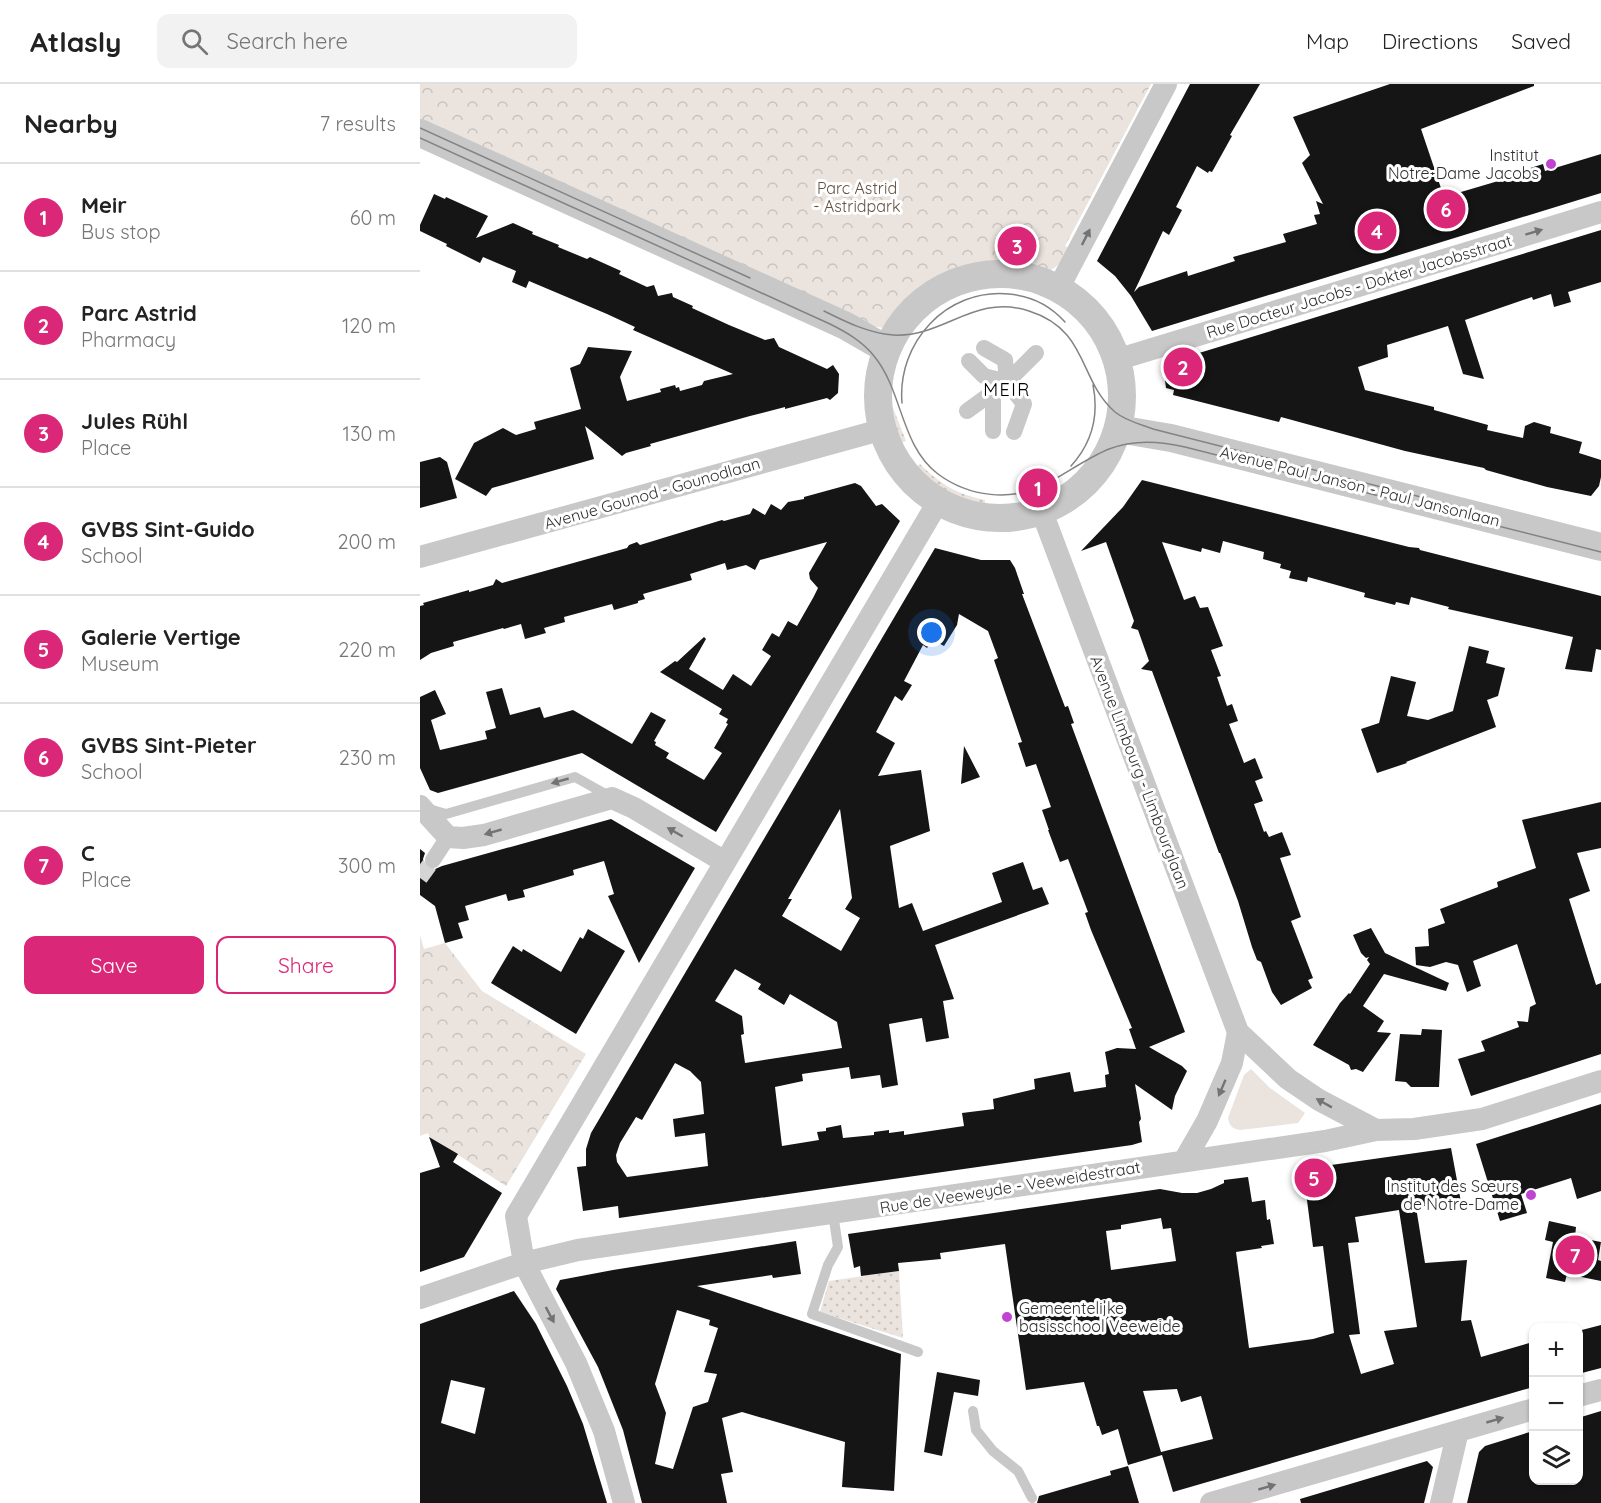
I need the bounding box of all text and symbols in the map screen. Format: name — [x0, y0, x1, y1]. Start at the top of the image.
search box — [157, 14, 577, 68]
text: Atlasly — [30, 24, 121, 59]
icon: search — [178, 25, 211, 58]
text: Search here — [226, 27, 348, 55]
text: Map — [1306, 28, 1349, 54]
text: Directions — [1382, 28, 1478, 54]
text: Saved — [1511, 28, 1571, 54]
text: Nearby — [24, 107, 118, 140]
text: 7 results — [320, 111, 396, 136]
place label: Institut Notre-Dame Jacobs — [1388, 145, 1539, 183]
marker: Institut Notre-Dame Jacobs — [1544, 157, 1558, 171]
park label: Parc Astrid - Astridpark — [813, 178, 901, 216]
pin: 6 — [1426, 186, 1466, 232]
text: Meir — [81, 191, 127, 219]
text: 1 — [40, 205, 47, 230]
text: 60 m — [350, 205, 396, 230]
pin: 4 — [1358, 208, 1396, 254]
text: Bus stop — [81, 219, 161, 244]
pin: 3 — [998, 224, 1036, 268]
one-way arrow — [1525, 227, 1543, 236]
one-way arrow — [1081, 229, 1091, 246]
street label: Rue Docteur Jacobs - Dokter Jacobsstraat — [1204, 230, 1514, 342]
text: Parc Astrid — [81, 299, 197, 327]
text: 2 — [38, 313, 49, 338]
text: 120 m — [342, 313, 396, 338]
text: Pharmacy — [81, 327, 176, 352]
pin: 2 — [1164, 344, 1203, 390]
district label: MEIR — [983, 378, 1031, 401]
text: Jules Rühl — [81, 407, 188, 435]
text: 3 — [38, 421, 49, 446]
text: 130 m — [343, 421, 396, 446]
text: Place — [81, 435, 131, 460]
street label: Avenue Paul Janson - Paul Jansonlaan — [1218, 441, 1502, 531]
street label: Avenue Gounod - Gounodlaan — [542, 453, 762, 533]
pin: 1 — [1018, 466, 1058, 510]
text: GVBS Sint-Guido — [81, 515, 255, 543]
text: 4 — [38, 529, 49, 554]
text: 200 m — [337, 529, 396, 554]
text: School — [81, 543, 143, 568]
your location — [917, 618, 946, 647]
text: Galerie Vertige — [81, 623, 241, 651]
text: 5 — [38, 637, 49, 662]
text: 220 m — [338, 637, 396, 662]
text: Museum — [81, 651, 159, 676]
street label: Avenue Limbourg - Limbourglaan — [1086, 652, 1194, 892]
text: GVBS Sint-Pieter — [81, 731, 257, 759]
text: 6 — [38, 745, 49, 770]
text: 230 m — [339, 745, 396, 770]
text: School — [81, 759, 143, 784]
one-way arrow — [551, 777, 569, 786]
one-way arrow — [666, 827, 683, 837]
one-way arrow — [484, 828, 502, 837]
text: C — [81, 839, 95, 867]
text: 7 — [38, 853, 49, 878]
text: 300 m — [338, 853, 396, 878]
text: Place — [81, 867, 131, 892]
button: Save — [24, 936, 204, 994]
button: Share — [216, 936, 396, 994]
one-way arrow — [1216, 1079, 1226, 1097]
one-way arrow — [1316, 1098, 1333, 1108]
street label: Rue de Veeweyde - Veeweidestraat — [878, 1156, 1142, 1218]
pin: 5 — [1294, 1156, 1334, 1200]
place label: Institut des Sœurs de Notre-Dame — [1387, 1176, 1519, 1214]
marker: Institut des Sœurs de Notre-Dame — [1524, 1188, 1538, 1202]
pin: 7 — [1556, 1232, 1594, 1278]
place label: Gemeentelijke basisschool Veeweide — [1019, 1298, 1181, 1336]
one-way arrow — [545, 1306, 555, 1324]
marker: Gemeentelijke basisschool Veeweide — [1000, 1310, 1014, 1324]
map controls — [1529, 1323, 1583, 1485]
button: + — [1529, 1323, 1583, 1377]
button: − — [1529, 1377, 1583, 1431]
one-way arrow — [1486, 1415, 1504, 1424]
button: layers — [1529, 1431, 1583, 1485]
one-way arrow — [1258, 1482, 1276, 1491]

